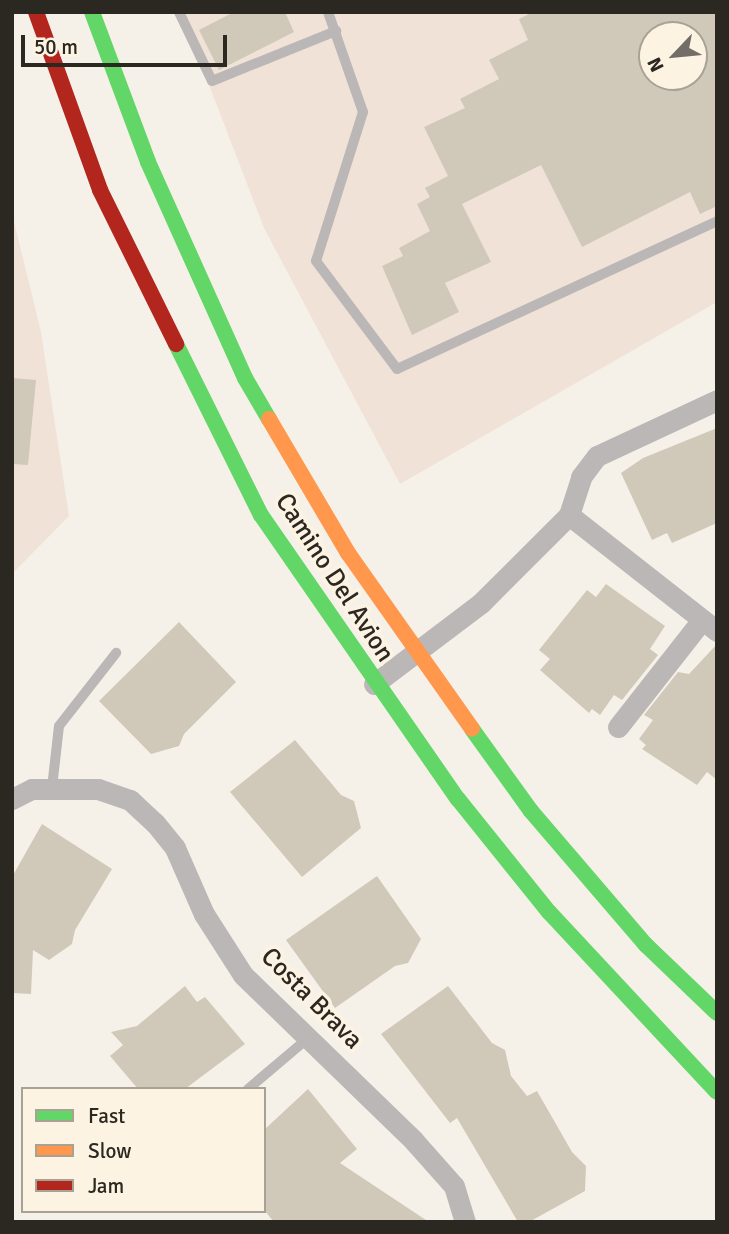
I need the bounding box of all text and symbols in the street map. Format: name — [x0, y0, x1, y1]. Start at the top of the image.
scale bar — [24, 21, 231, 65]
north arrow — [638, 21, 708, 91]
text: 50 m — [34, 34, 78, 60]
text: N — [642, 53, 670, 76]
street label: Camino Del Avion — [268, 488, 400, 668]
street label: Costa Brava — [254, 942, 368, 1056]
legend — [21, 1087, 266, 1213]
text: Fast — [88, 1103, 125, 1129]
text: Slow — [88, 1138, 132, 1164]
text: Jam — [88, 1173, 124, 1199]

